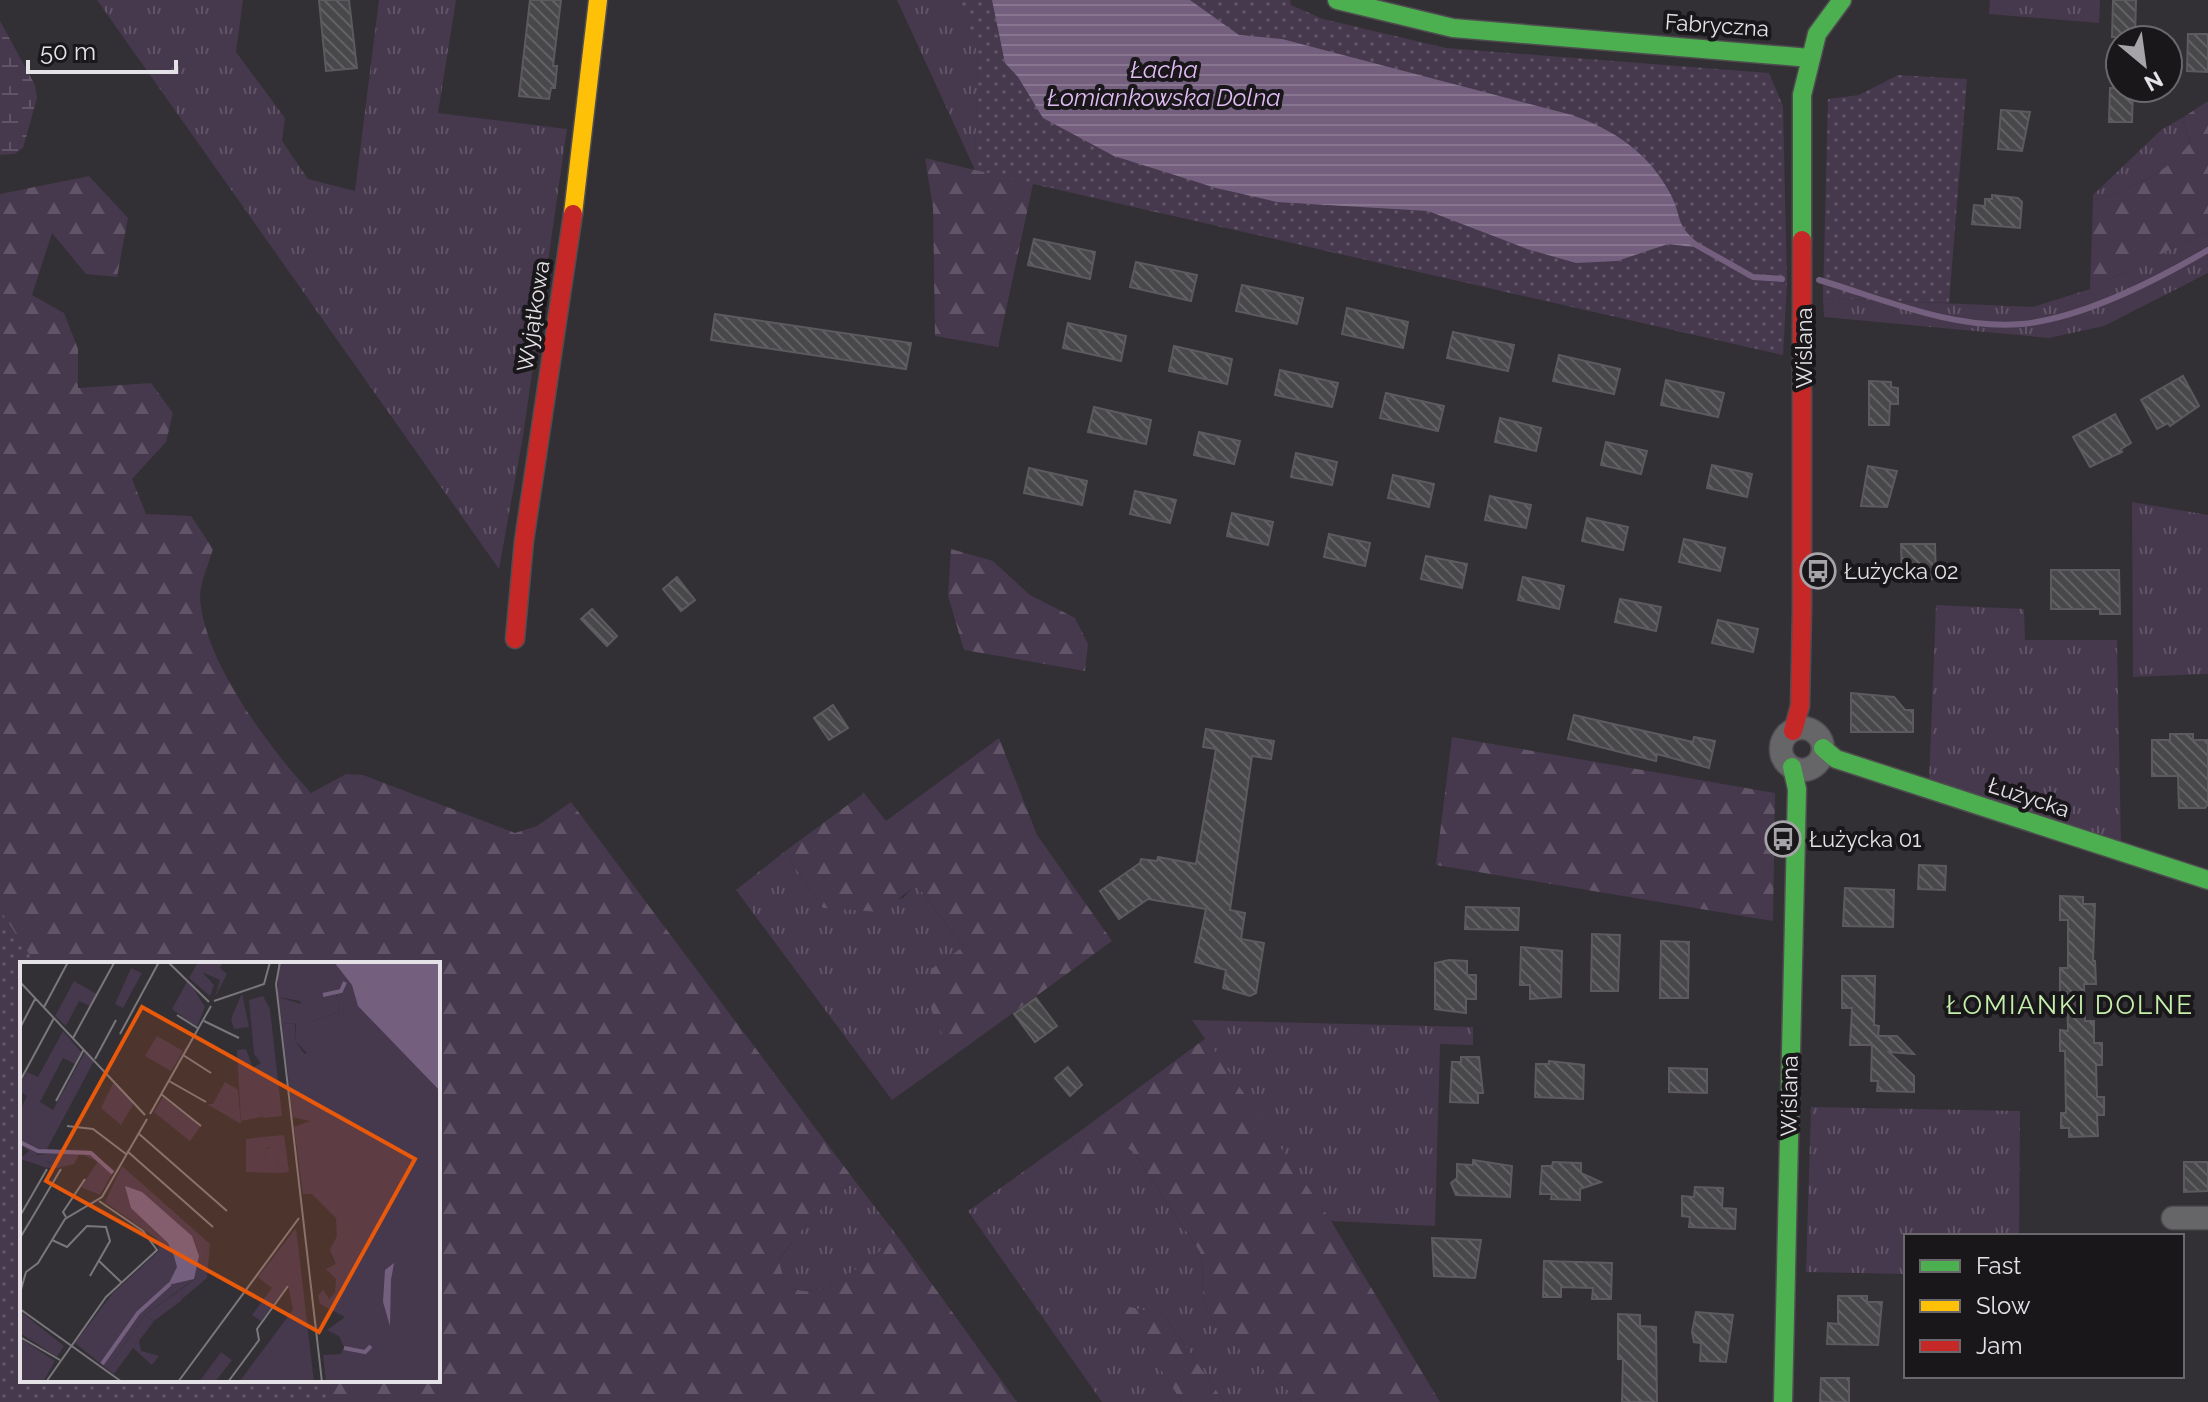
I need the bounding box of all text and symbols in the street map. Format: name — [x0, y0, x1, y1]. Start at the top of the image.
street label: Fabryczna — [1664, 8, 1770, 42]
scale bar — [28, 24, 176, 74]
north arrow — [2104, 24, 2184, 104]
text: 50 m — [40, 37, 96, 66]
water label: Łacha Łomiankowska Dolna — [1047, 55, 1281, 112]
text: N — [2140, 66, 2167, 97]
street label: Wyjątkowa — [511, 259, 555, 373]
street label: Wiślana — [1791, 307, 1817, 389]
bus stop icon: Łużycka 02 — [1799, 552, 1837, 590]
place label: Łużycka 02 — [1844, 558, 1959, 584]
street label: Łużycka — [1985, 772, 2073, 822]
bus stop icon: Łużycka 01 — [1764, 820, 1802, 858]
place label: Łużycka 01 — [1809, 826, 1922, 852]
inset map — [20, 962, 440, 1382]
district label: ŁOMIANKI DOLNE — [1946, 990, 2194, 1020]
street label: Wiślana — [1775, 1055, 1803, 1137]
legend — [1904, 1234, 2184, 1378]
text: Fast — [1976, 1251, 2021, 1280]
text: Slow — [1976, 1291, 2031, 1320]
text: Jam — [1976, 1331, 2022, 1360]

